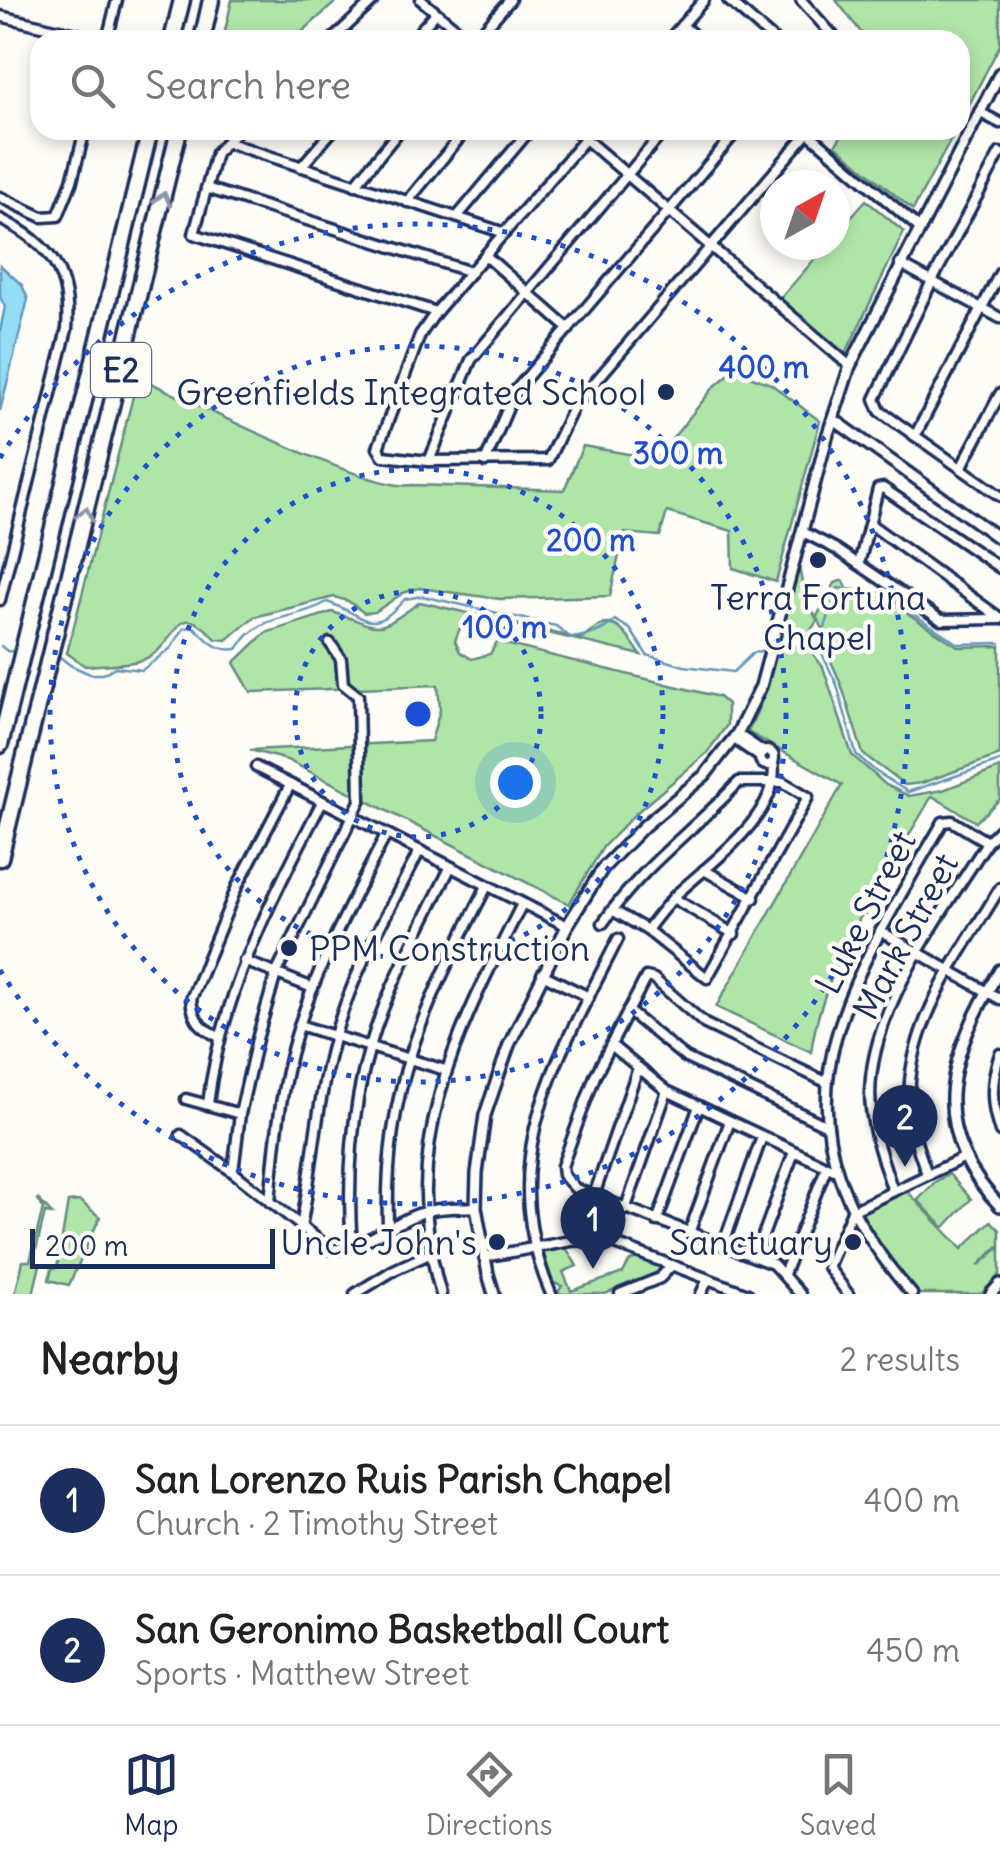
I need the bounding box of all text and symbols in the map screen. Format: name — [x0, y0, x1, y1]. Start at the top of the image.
search box — [30, 30, 970, 140]
icon: search — [65, 58, 120, 113]
text: Search here — [145, 62, 351, 109]
north arrow — [760, 170, 850, 260]
one-way arrow — [151, 191, 172, 208]
road number: E2 — [91, 343, 151, 397]
text: 400 m — [719, 348, 809, 386]
place label: Greenfields Integrated School — [176, 370, 646, 414]
marker: Greenfields Integrated School — [655, 381, 677, 403]
text: 300 m — [633, 434, 723, 472]
one-way arrow — [73, 506, 94, 523]
text: 200 m — [546, 521, 636, 559]
marker: Terra Fortuna Chapel — [807, 549, 829, 571]
place label: Terra Fortuna Chapel — [710, 575, 926, 659]
text: 100 m — [463, 608, 547, 646]
centre of rings — [400, 696, 436, 732]
your location — [490, 757, 541, 808]
street label: Luke Street — [805, 823, 925, 1001]
street label: Mark Street — [843, 845, 967, 1027]
place label: PPM Construction — [309, 926, 590, 970]
marker: PPM Construction — [278, 937, 300, 959]
pin: 2 — [872, 1084, 938, 1167]
pin: 1 — [560, 1186, 626, 1269]
place label: Uncle John's — [280, 1220, 477, 1264]
place label: Sanctuary — [669, 1220, 833, 1264]
scale bar — [30, 1224, 275, 1268]
text: 200 m — [45, 1228, 128, 1264]
marker: Uncle John's — [486, 1231, 508, 1253]
marker: Sanctuary — [842, 1231, 864, 1253]
text: Nearby — [40, 1333, 179, 1385]
text: 2 results — [840, 1339, 960, 1380]
text: San Lorenzo Ruis Parish Chapel — [135, 1456, 672, 1503]
text: 1 — [66, 1480, 79, 1521]
text: 400 m — [864, 1480, 960, 1521]
text: Church · 2 Timothy Street — [135, 1503, 498, 1544]
text: San Geronimo Basketball Court — [135, 1606, 669, 1653]
text: 2 — [64, 1630, 81, 1671]
text: 450 m — [866, 1630, 960, 1671]
text: Sports · Matthew Street — [135, 1653, 469, 1694]
tab: Map — [124, 1747, 179, 1843]
tab: Directions — [426, 1747, 552, 1843]
tab: Saved — [800, 1747, 876, 1843]

